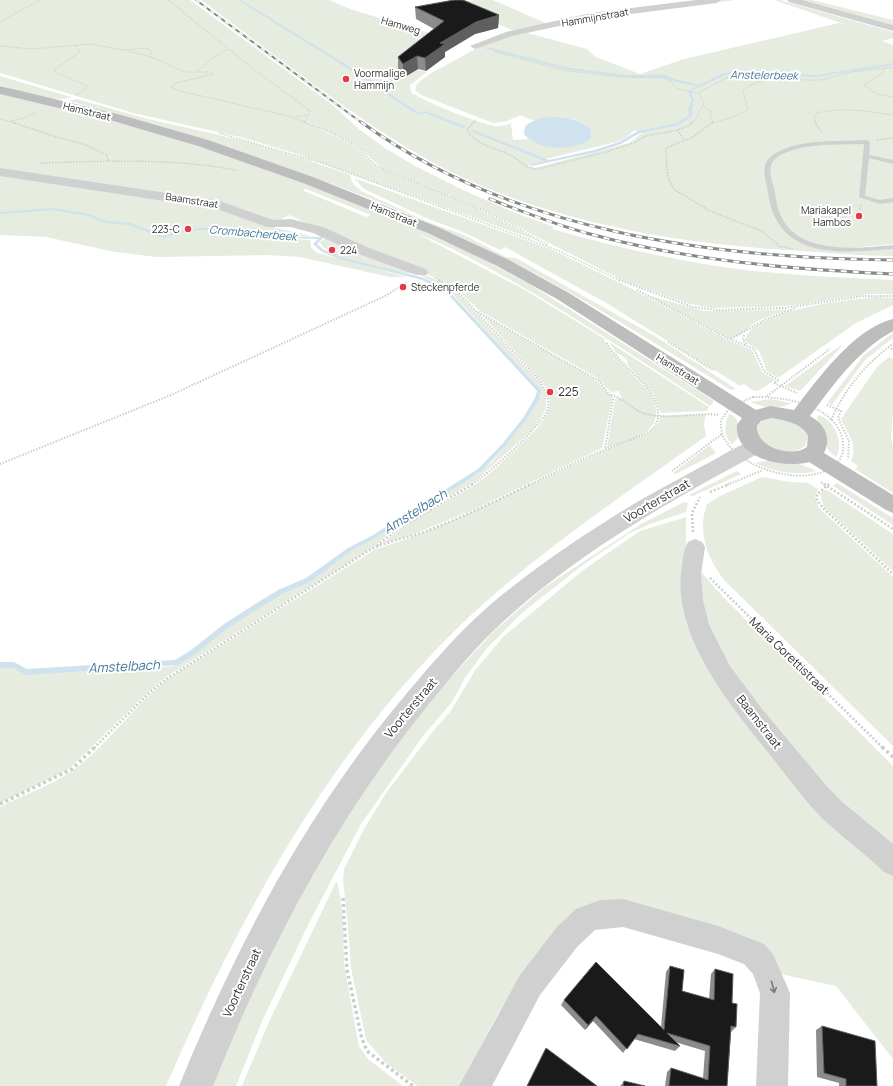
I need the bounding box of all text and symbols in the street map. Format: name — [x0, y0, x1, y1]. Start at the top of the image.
street label: Hammijnstraat — [560, 4, 630, 30]
street label: Hamweg — [380, 13, 422, 37]
place label: Voormalige Hammijn — [354, 66, 405, 92]
water label: Anstelerbeek — [730, 66, 800, 83]
marker: Voormalige Hammijn — [341, 74, 351, 84]
street label: Hamstraat — [62, 98, 112, 124]
street label: Baamstraat — [164, 189, 220, 211]
street label: Hamstraat — [369, 198, 419, 230]
place label: Mariakapel Hambos — [801, 203, 851, 229]
marker: Mariakapel Hambos — [854, 211, 864, 221]
water label: Crombacherbeek — [209, 221, 299, 244]
place label: 223-C — [152, 222, 180, 236]
marker: 223-C — [183, 224, 193, 234]
place label: 224 — [340, 243, 357, 257]
marker: 224 — [327, 245, 337, 255]
place label: Steckenpferde — [411, 280, 479, 294]
marker: Steckenpferde — [398, 282, 408, 292]
street label: Hamstraat — [654, 350, 702, 388]
place label: 225 — [558, 383, 579, 400]
marker: 225 — [545, 387, 555, 397]
street label: Voorterstraat — [620, 475, 693, 526]
water label: Amstelbach — [380, 484, 451, 538]
street label: Maria Gorettistraat — [746, 613, 833, 698]
water label: Amstelbach — [88, 655, 161, 677]
street label: Voorterstraat — [380, 674, 441, 742]
street label: Baamstraat — [733, 691, 786, 752]
street label: Voorterstraat — [218, 945, 265, 1020]
one-way arrow — [769, 981, 777, 994]

